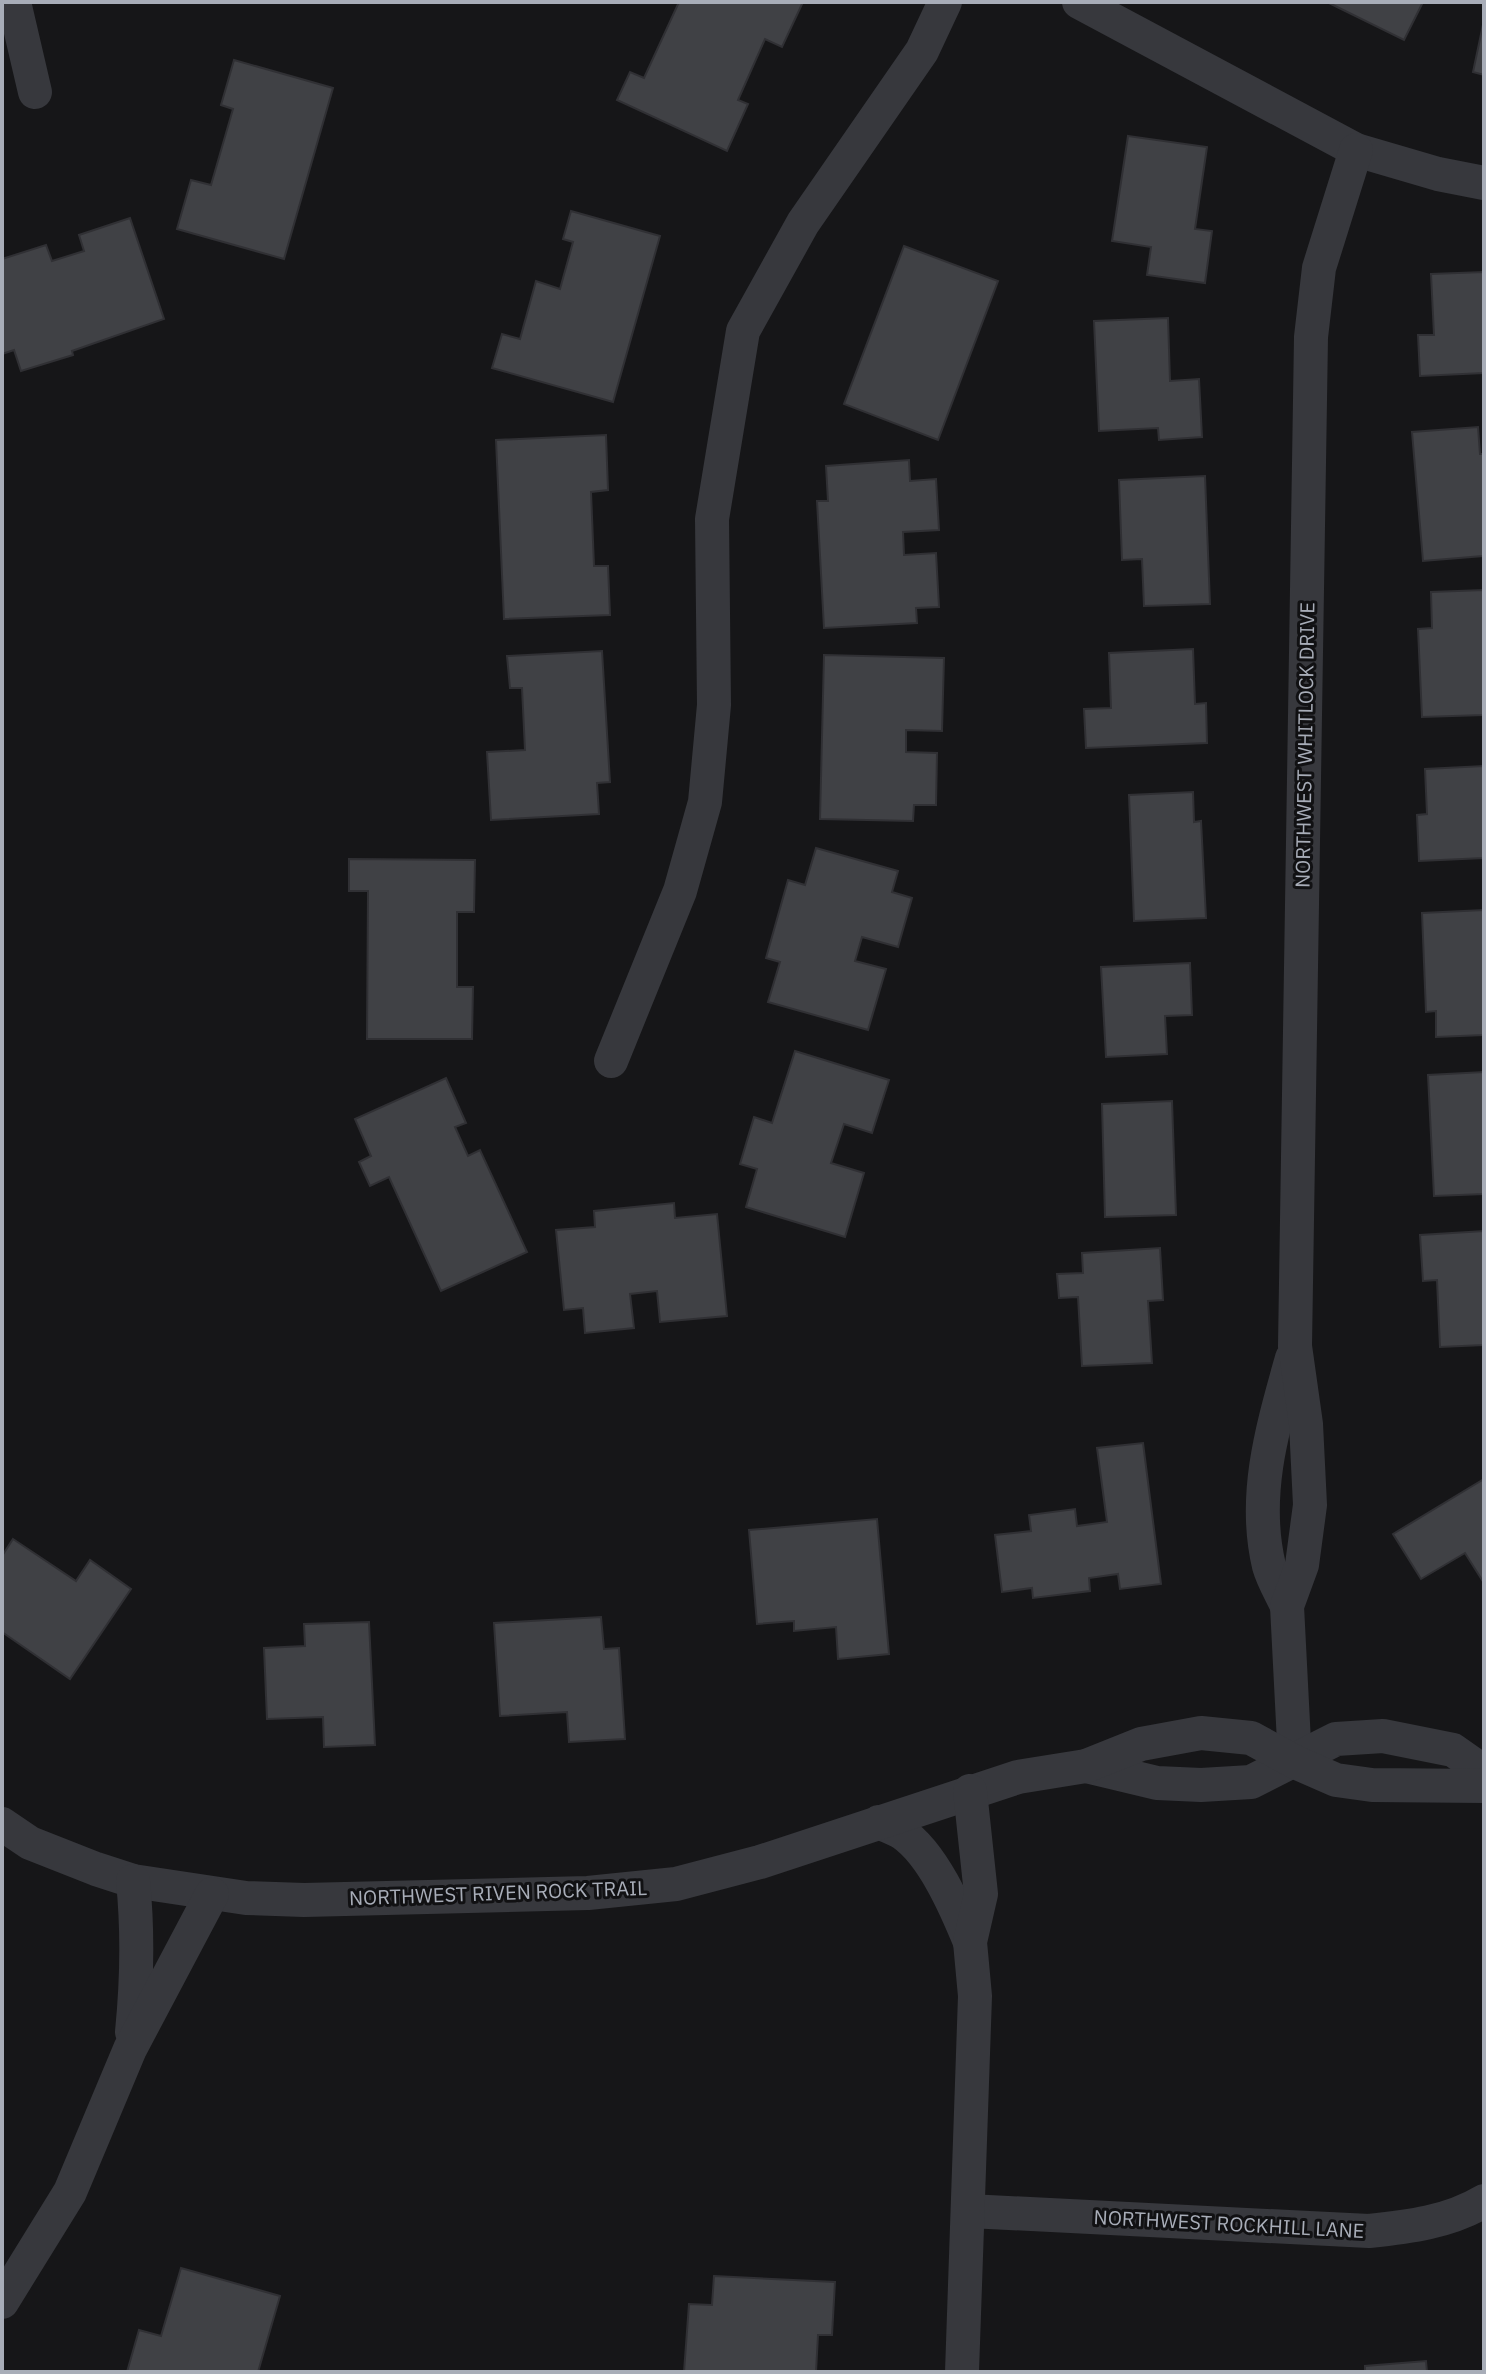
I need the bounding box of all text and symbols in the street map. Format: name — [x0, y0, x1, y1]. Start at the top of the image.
street label: NORTHWEST WHITLOCK DRIVE — [1289, 602, 1320, 888]
street label: NORTHWEST RIVEN ROCK TRAIL — [348, 1874, 648, 1911]
street label: NORTHWEST ROCKHILL LANE — [1093, 2203, 1365, 2244]

